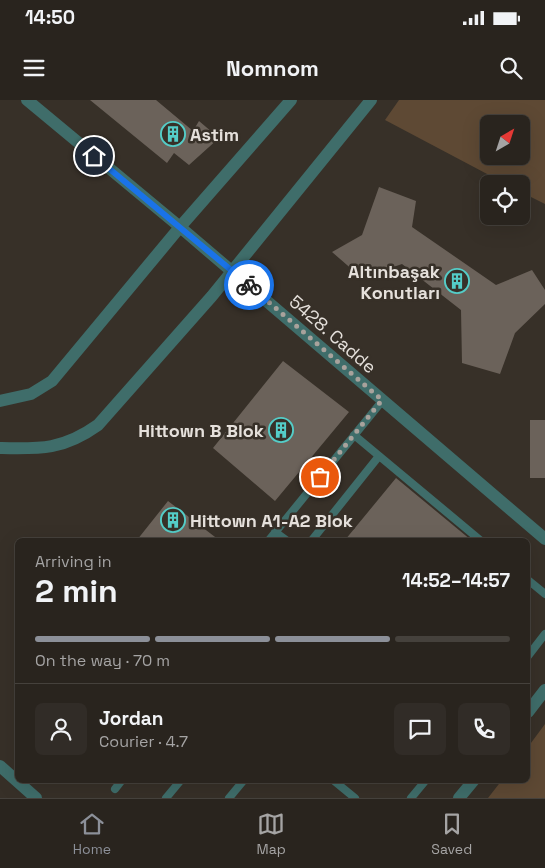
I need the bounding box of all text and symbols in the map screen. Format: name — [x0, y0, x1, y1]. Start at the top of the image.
text: 14:50 — [25, 5, 75, 30]
icon: menu — [20, 54, 48, 82]
text: Nomnom — [226, 54, 319, 82]
icon: search — [497, 54, 525, 82]
north arrow — [480, 115, 530, 165]
map controls — [480, 115, 530, 225]
building icon: Astim — [160, 121, 186, 147]
place label: Astim — [190, 123, 239, 146]
pin — [73, 135, 115, 177]
icon: home — [80, 142, 108, 170]
button: locate — [480, 175, 530, 225]
courier — [224, 260, 274, 310]
place label: Altınbaşak Konutları — [348, 260, 440, 304]
building icon: Altınbaşak Konutları — [444, 268, 470, 294]
icon: bike — [235, 271, 263, 299]
street label: 5428. Cadde — [285, 290, 381, 378]
building icon: Hittown B Blok — [268, 417, 294, 443]
place label: Hittown B Blok — [138, 419, 264, 442]
pin — [299, 456, 341, 498]
icon: bag — [306, 463, 334, 491]
building icon: Hittown A1-A2 Blok — [160, 507, 186, 533]
place label: Hittown A1-A2 Blok — [190, 509, 353, 532]
text: Arriving in — [35, 551, 112, 572]
text: 14:52–14:57 — [402, 568, 510, 593]
text: 2 min — [35, 571, 118, 611]
text: On the way · 70 m — [35, 650, 170, 671]
button: person — [35, 703, 87, 755]
button: chat — [394, 703, 446, 755]
button: phone — [458, 703, 510, 755]
text: Jordan — [99, 706, 164, 731]
text: Courier · 4.7 — [99, 731, 188, 752]
tab: Home — [73, 810, 111, 858]
tab: Map — [257, 810, 286, 858]
tab: Saved — [431, 810, 472, 858]

